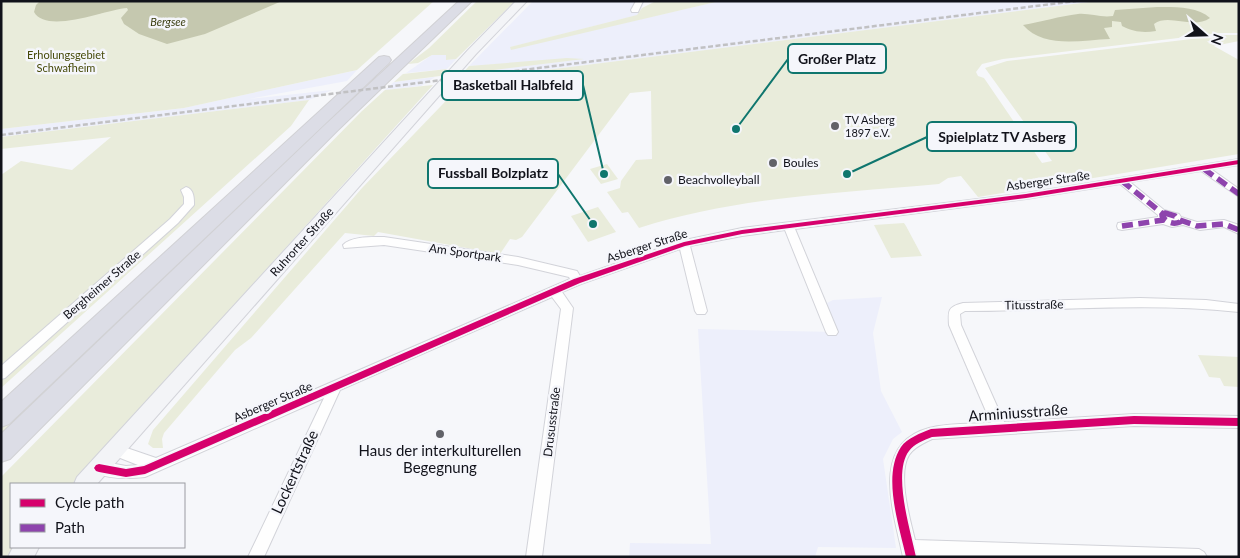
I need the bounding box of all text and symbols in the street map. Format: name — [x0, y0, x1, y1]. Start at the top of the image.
north arrow — [1180, 10, 1230, 60]
water label: Bergsee — [150, 15, 186, 28]
text: N — [1208, 32, 1228, 48]
callout: Großer Platz — [788, 44, 886, 73]
park label: Erholungsgebiet Schwafheim — [27, 48, 105, 74]
text: Großer Platz — [798, 50, 877, 67]
callout: Basketball Halbfeld — [442, 71, 583, 100]
text: Basketball Halbfeld — [453, 76, 573, 93]
place label: TV Asberg 1897 e.V. — [845, 113, 895, 139]
marker: TV Asberg 1897 e.V. — [829, 120, 841, 132]
callout: Spielplatz TV Asberg — [927, 122, 1076, 151]
text: Spielplatz TV Asberg — [938, 128, 1066, 145]
place label: Boules — [783, 155, 819, 170]
marker: Boules — [767, 157, 779, 169]
callout: Fussball Bolzplatz — [428, 159, 558, 188]
text: Fussball Bolzplatz — [438, 164, 549, 181]
street label: Asberger Straße — [1005, 167, 1091, 194]
place label: Beachvolleyball — [678, 172, 759, 187]
marker: Beachvolleyball — [662, 174, 674, 186]
street label: Ruhrorter Straße — [267, 204, 337, 279]
street label: Asberger Straße — [604, 225, 689, 266]
street label: Am Sportpark — [428, 240, 503, 265]
street label: Bergheimer Straße — [60, 247, 144, 322]
street label: Titusstraße — [1004, 296, 1064, 313]
street label: Asberger Straße — [231, 378, 315, 425]
street label: Drususstraße — [540, 386, 563, 458]
street label: Arminiusstraße — [968, 400, 1068, 424]
street label: Lockertstraße — [267, 427, 321, 516]
marker: Haus der interkulturellen Begegnung — [434, 428, 446, 440]
place label: Haus der interkulturellen Begegnung — [359, 441, 521, 476]
legend — [10, 483, 185, 548]
text: Cycle path — [55, 493, 124, 511]
text: Path — [55, 518, 85, 536]

